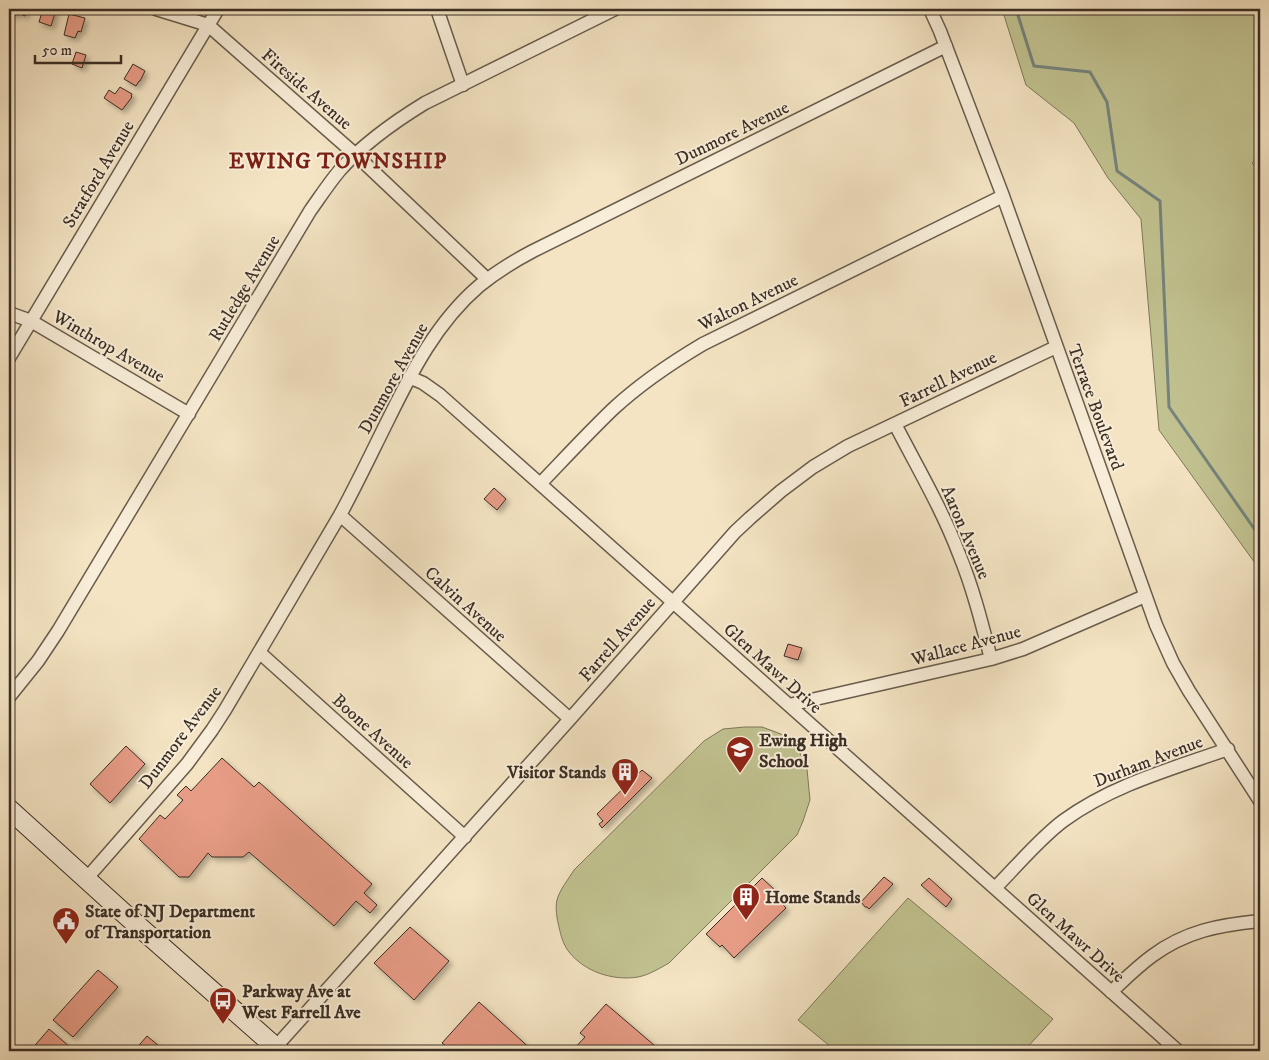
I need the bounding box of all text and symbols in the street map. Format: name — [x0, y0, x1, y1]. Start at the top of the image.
scale bar — [35, 32, 121, 64]
text: 50 m — [42, 41, 72, 60]
street label: Fireside Avenue — [257, 44, 356, 135]
street label: Dunmore Avenue — [672, 97, 793, 171]
street label: Stratford Avenue — [58, 117, 139, 232]
district label: EWING TOWNSHIP — [229, 148, 447, 175]
street label: Rutledge Avenue — [204, 231, 285, 346]
street label: Walton Avenue — [694, 269, 802, 337]
street label: Winthrop Avenue — [48, 305, 169, 388]
street label: Dunmore Avenue — [354, 319, 433, 438]
street label: Terrace Boulevard — [1062, 341, 1128, 473]
street label: Farrell Avenue — [896, 347, 1001, 413]
street label: Aaron Avenue — [935, 482, 995, 583]
street label: Calvin Avenue — [420, 562, 511, 647]
street label: Farrell Avenue — [575, 593, 661, 687]
street label: Glen Mawr Drive — [719, 619, 826, 719]
street label: Wallace Avenue — [908, 621, 1023, 671]
street label: Dunmore Avenue — [135, 682, 227, 794]
street label: Boone Avenue — [327, 690, 417, 774]
place label: Ewing High School — [759, 730, 848, 773]
street label: Durham Avenue — [1091, 731, 1206, 793]
school or university icon: Ewing High School — [725, 735, 755, 774]
building icon: Visitor Stands — [610, 757, 640, 796]
place label: Visitor Stands — [506, 762, 606, 784]
building icon: Home Stands — [731, 882, 761, 921]
place label: Home Stands — [765, 887, 861, 909]
street label: Glen Mawr Drive — [1022, 888, 1129, 988]
place label: State of NJ Department of Transportation — [85, 901, 255, 944]
public building icon: State of NJ Department of Transportation — [51, 906, 81, 945]
place label: Parkway Ave at West Farrell Ave — [241, 981, 361, 1024]
bus stop icon: Parkway Ave at West Farrell Ave — [208, 986, 238, 1025]

